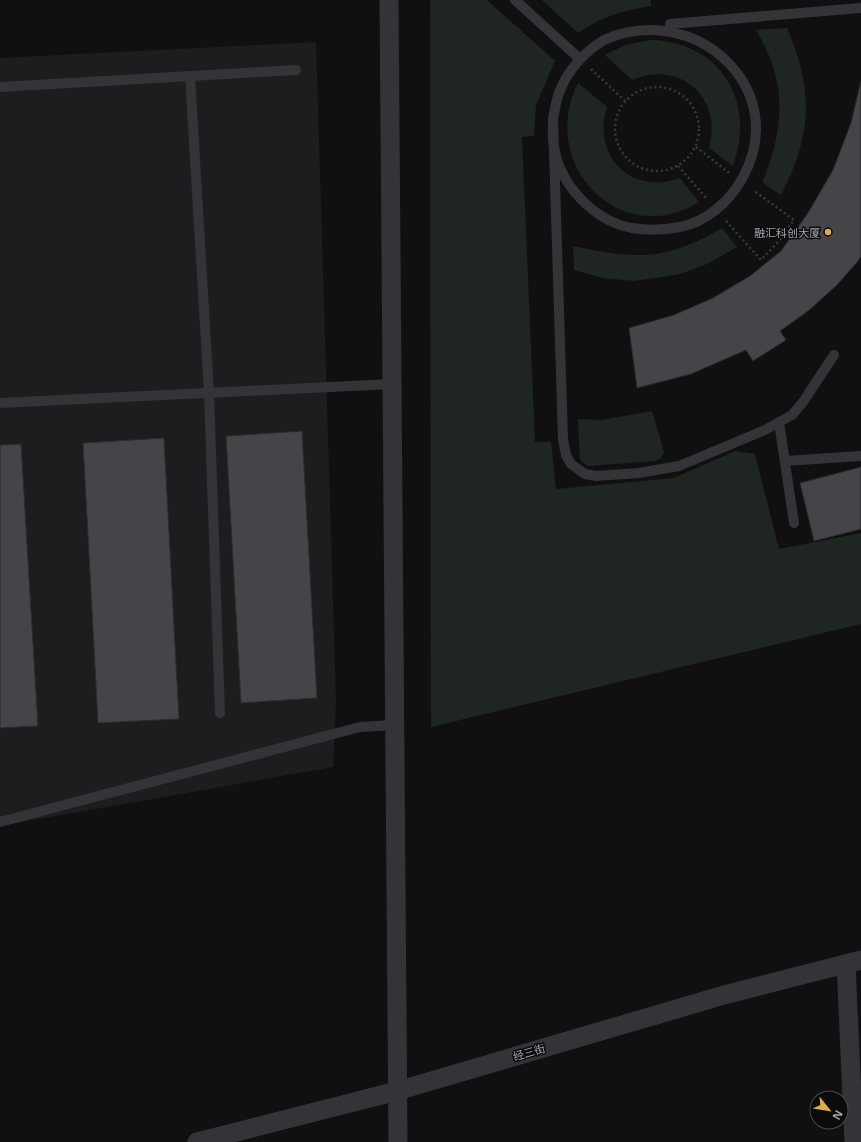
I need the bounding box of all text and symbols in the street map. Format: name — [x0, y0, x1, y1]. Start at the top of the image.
place label: 融汇科创大厦 — [754, 225, 820, 240]
marker: 融汇科创大厦 — [823, 227, 833, 237]
street label: 经三街 — [511, 1040, 547, 1064]
north arrow — [809, 1090, 849, 1130]
text: N — [829, 1108, 847, 1123]

